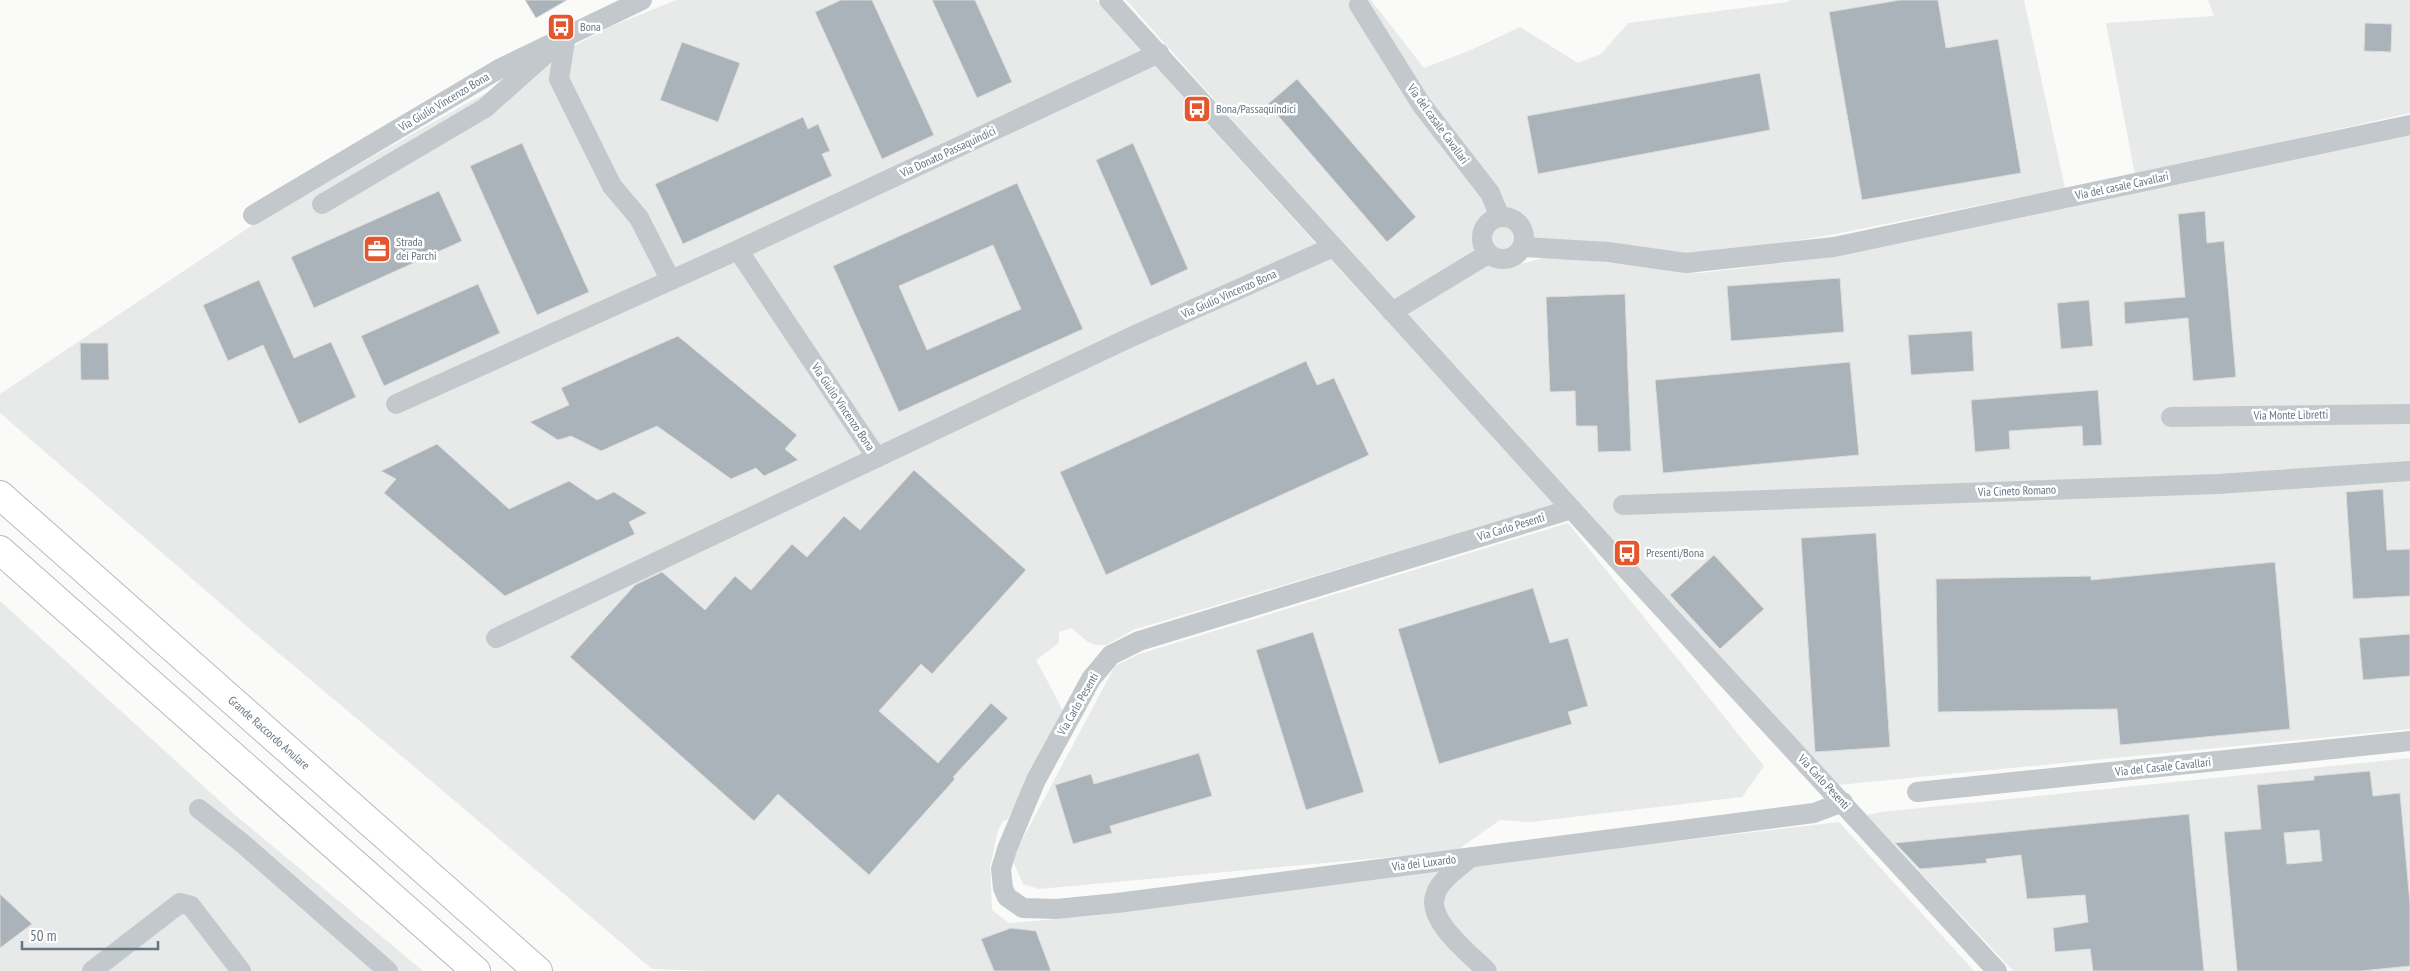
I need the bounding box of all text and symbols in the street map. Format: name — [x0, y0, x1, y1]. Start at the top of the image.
bus stop icon: Bona — [546, 12, 576, 42]
place label: Bona — [580, 19, 601, 34]
street label: Via Giulio Vincenzo Bona — [395, 69, 492, 135]
street label: Via del casale Cavallari — [1404, 80, 1472, 167]
bus stop icon: Bona/Passaquindici — [1182, 94, 1212, 124]
place label: Bona/Passaquindici — [1216, 101, 1296, 116]
street label: Via Donato Passaquindici — [897, 123, 998, 181]
street label: Via del casale Cavallari — [2073, 168, 2170, 203]
office icon: Strada dei Parchi — [362, 234, 392, 264]
place label: Strada dei Parchi — [396, 234, 437, 263]
street label: Via Giulio Vincenzo Bona — [1178, 266, 1279, 322]
street label: Via Giulio Vincenzo Bona — [808, 359, 878, 454]
street label: Via Monte Libretti — [2253, 406, 2328, 423]
street label: Via Cineto Romano — [1977, 482, 2056, 499]
street label: Via Carlo Pesenti — [1474, 509, 1546, 544]
bus stop icon: Presenti/Bona — [1612, 538, 1642, 568]
place label: Presenti/Bona — [1646, 545, 1704, 560]
street label: Via Carlo Pesenti — [1053, 670, 1101, 739]
street label: Grande Raccordo Anulare — [225, 692, 313, 773]
street label: Via Carlo Pesenti — [1794, 750, 1854, 812]
street label: Via del Casale Cavallari — [2113, 754, 2212, 779]
street label: Via dei Luxardo — [1390, 851, 1457, 874]
scale bar — [22, 918, 159, 950]
text: 50 m — [30, 926, 56, 945]

